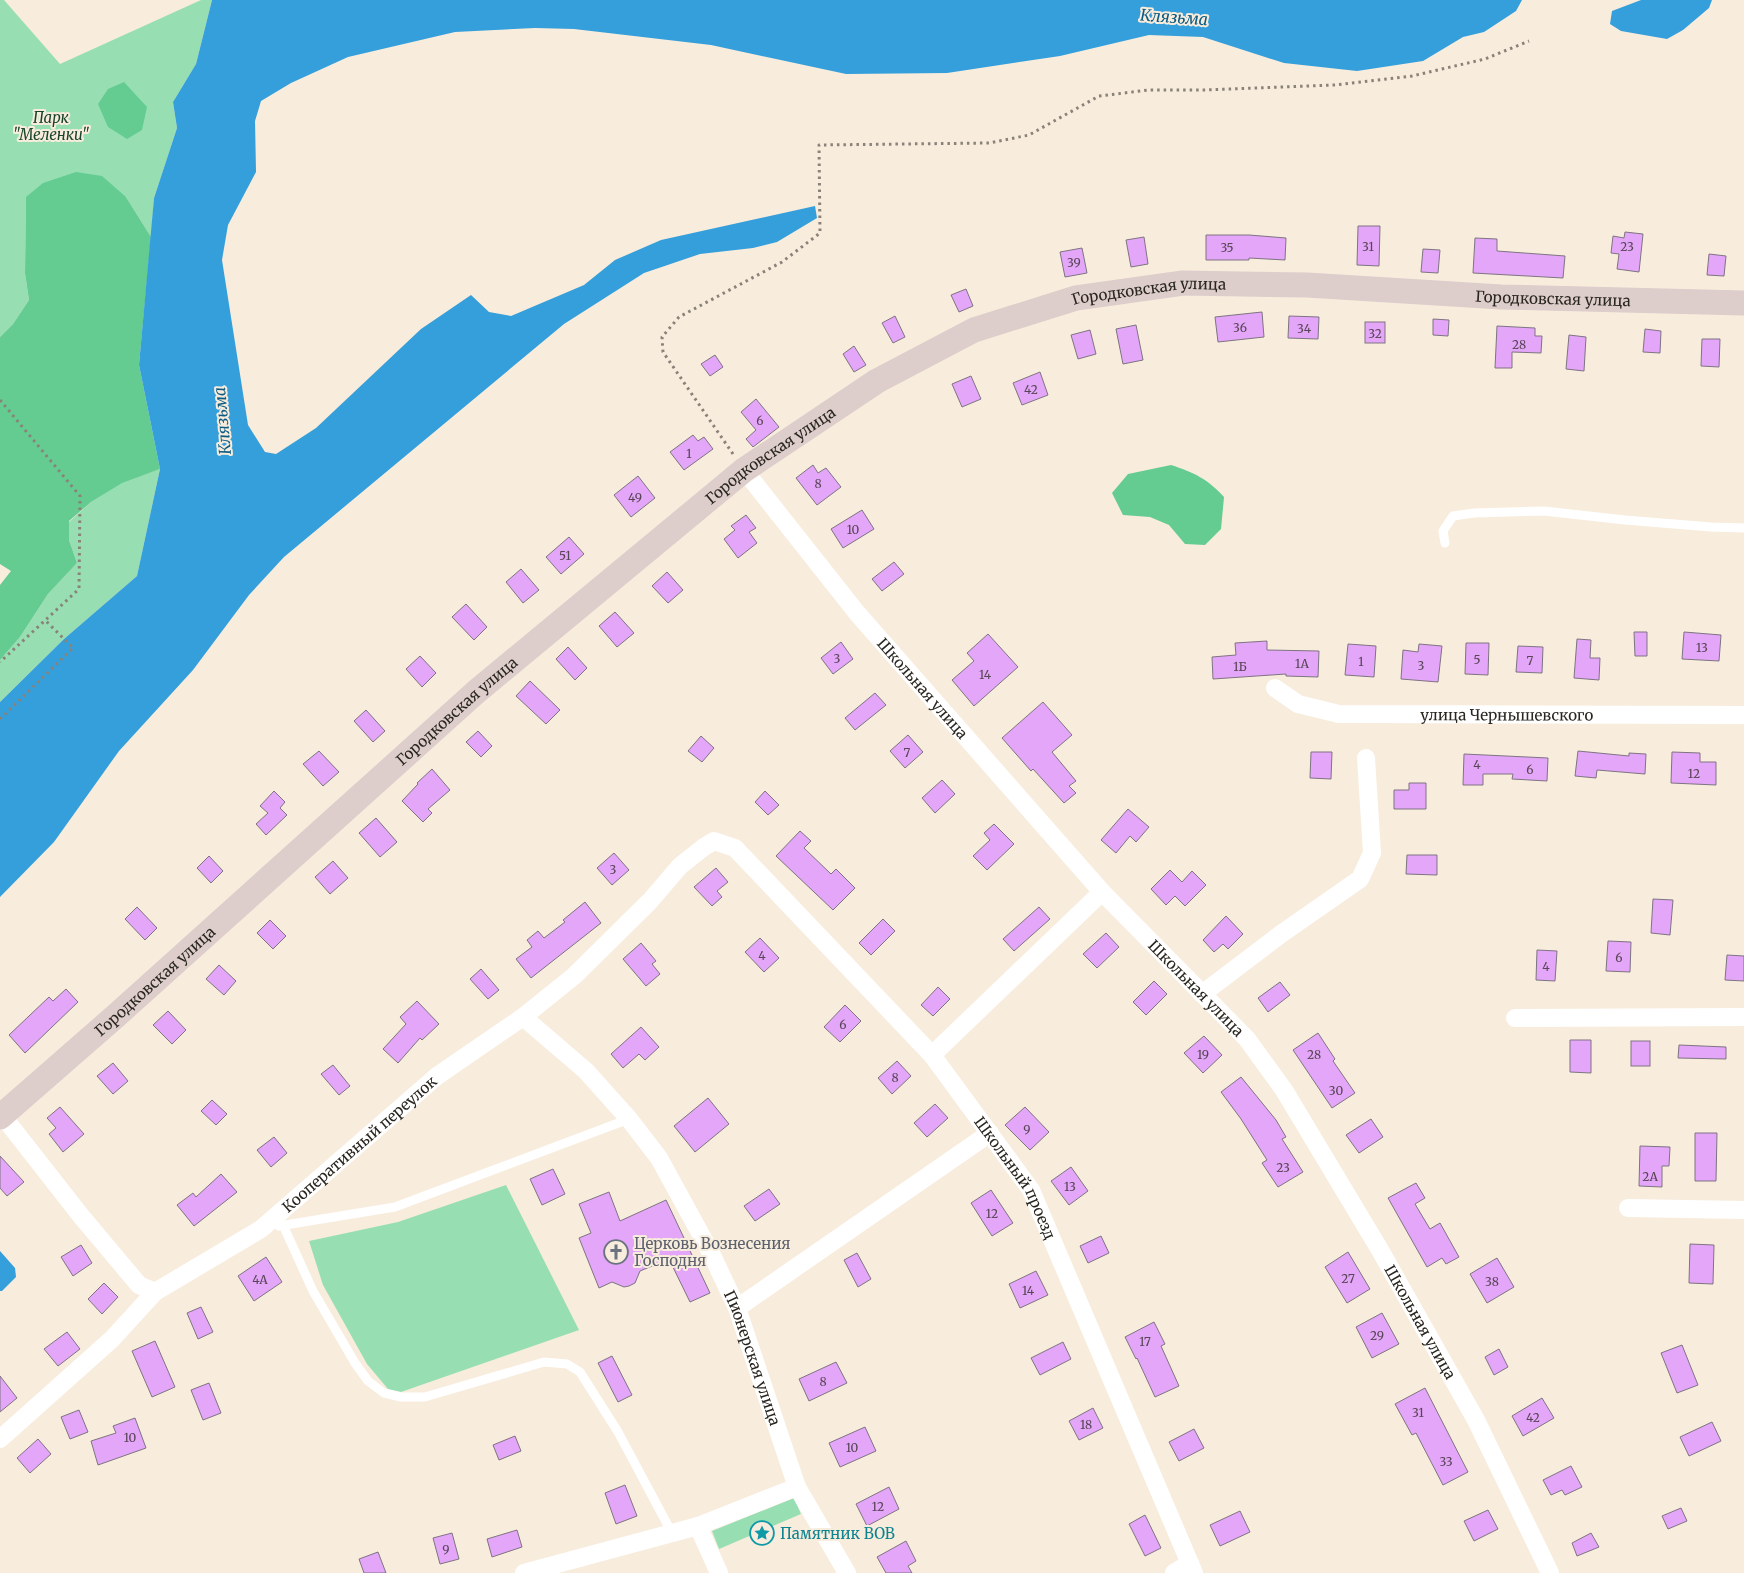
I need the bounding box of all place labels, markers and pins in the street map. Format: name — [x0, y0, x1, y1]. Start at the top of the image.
place label: Церковь Вознесения Господня — [634, 1234, 791, 1270]
church icon: Церковь Вознесения Господня — [603, 1239, 629, 1265]
place icon: Памятник ВОВ — [749, 1520, 775, 1546]
place label: Памятник ВОВ — [780, 1524, 895, 1543]

